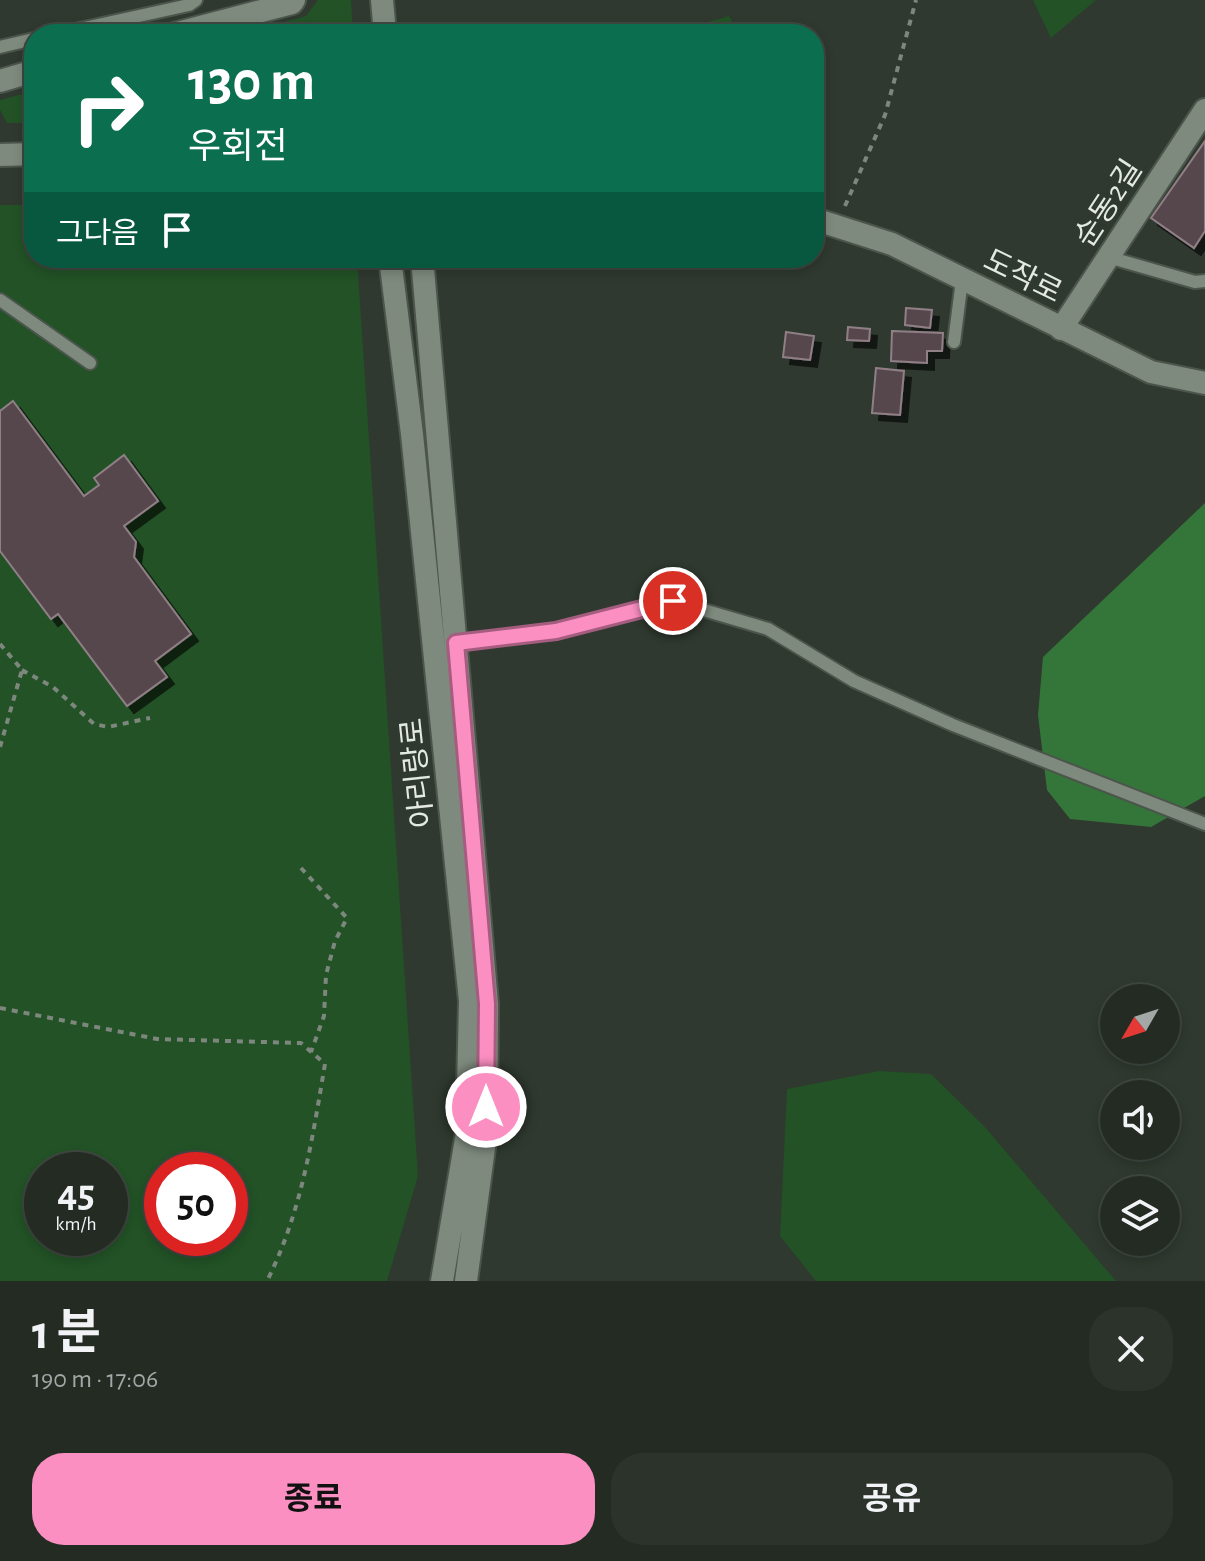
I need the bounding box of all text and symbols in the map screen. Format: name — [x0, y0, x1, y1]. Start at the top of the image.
text: 130 m — [188, 54, 315, 110]
icon: right — [56, 56, 160, 160]
text: 우회전 — [188, 129, 287, 165]
street label: 순동2길 — [1069, 154, 1148, 252]
icon: arrive — [155, 208, 199, 252]
text: 그다음 — [56, 219, 139, 249]
street label: 도작로 — [979, 243, 1067, 309]
pin — [639, 567, 707, 635]
icon: arrive — [651, 579, 695, 623]
street label: 아리랑로 — [395, 716, 439, 830]
north arrow — [1100, 984, 1180, 1064]
map controls — [1100, 984, 1180, 1256]
position arrow — [444, 1065, 528, 1149]
button: sound — [1100, 1080, 1180, 1160]
speed limit sign: 50 — [144, 1152, 248, 1256]
text: 45 — [57, 1174, 95, 1214]
button: layers — [1100, 1176, 1180, 1256]
text: km/h — [55, 1214, 97, 1234]
button: close — [1089, 1307, 1173, 1391]
text: 1 분 — [32, 1310, 101, 1358]
text: 190 m · 17:06 — [32, 1366, 158, 1392]
button: 종료 — [32, 1453, 595, 1545]
button: 공유 — [611, 1453, 1173, 1545]

